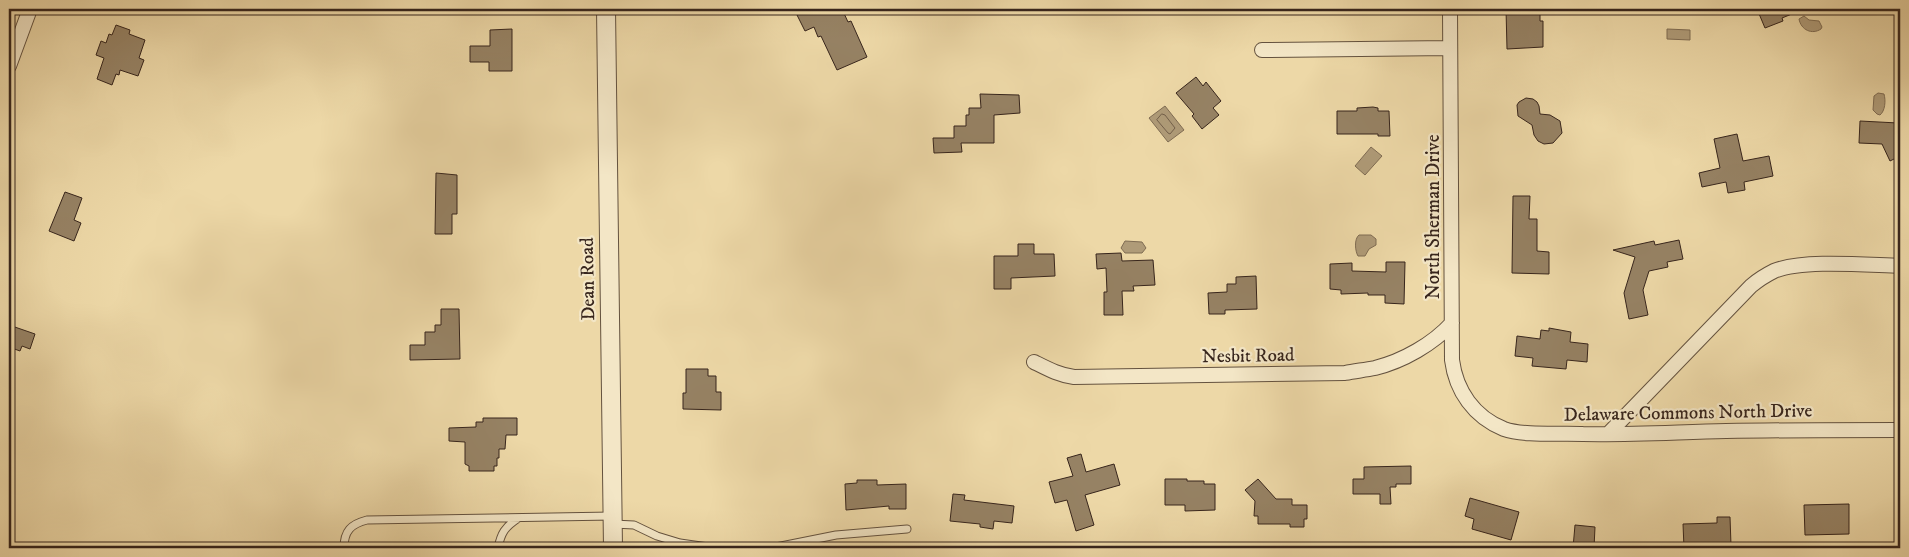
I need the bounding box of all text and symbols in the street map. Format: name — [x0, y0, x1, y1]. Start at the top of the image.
street label: North Sherman Drive — [1422, 134, 1445, 300]
street label: Dean Road — [576, 237, 600, 321]
street label: Nesbit Road — [1201, 344, 1295, 368]
street label: Delaware Commons North Drive — [1563, 399, 1813, 427]

